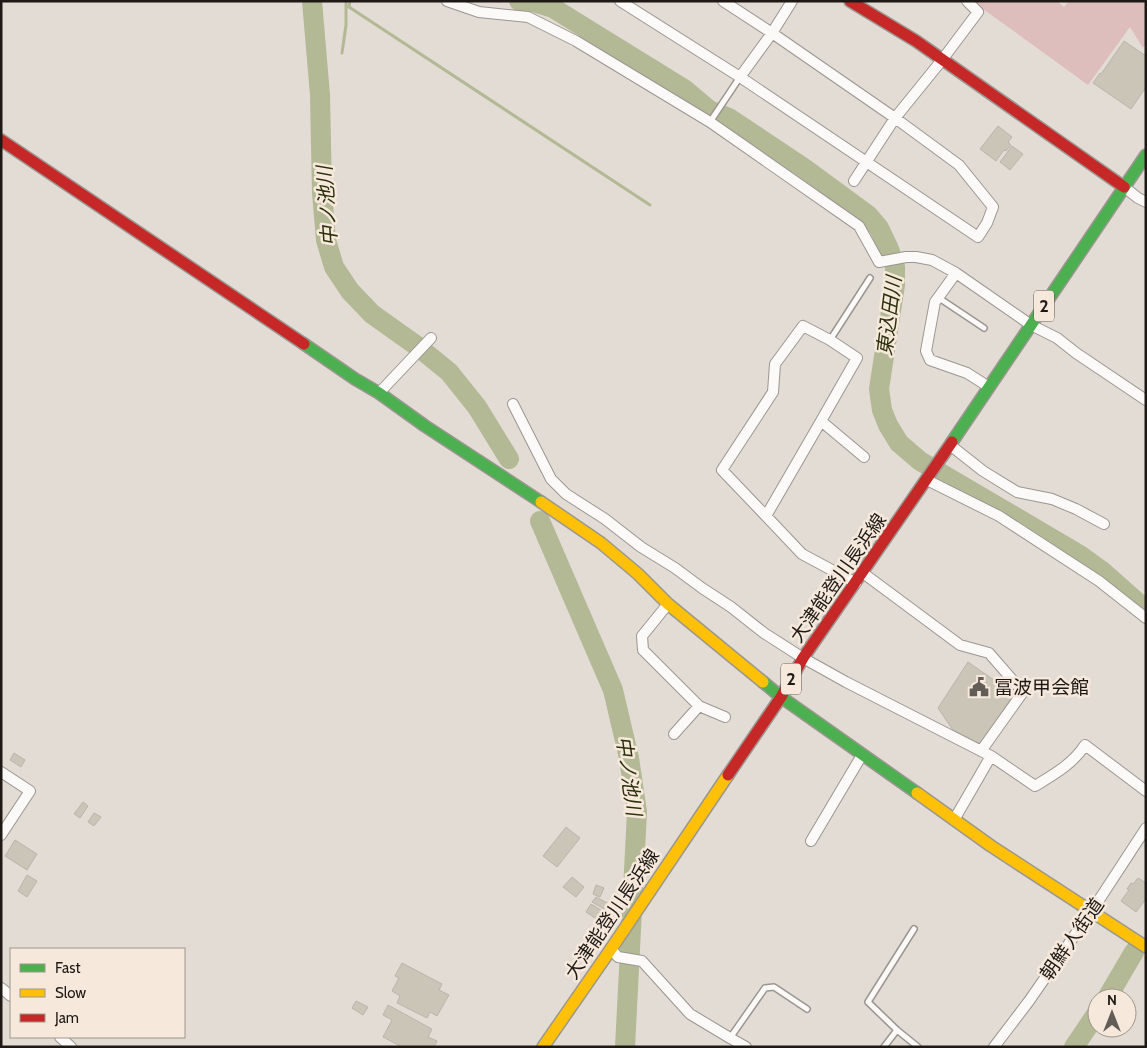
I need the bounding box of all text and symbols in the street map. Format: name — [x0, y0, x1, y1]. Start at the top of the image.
water label: 中ノ池川 — [312, 163, 342, 247]
water label: 東込田川 — [872, 273, 906, 357]
road number: 2 — [1034, 290, 1054, 322]
street label: 大津能登川長浜線 — [785, 509, 891, 647]
road number: 2 — [781, 664, 801, 694]
public building icon: 冨波甲会館 — [968, 676, 990, 698]
place label: 冨波甲会館 — [994, 676, 1089, 699]
water label: 中ノ池川 — [612, 735, 647, 819]
street label: 大津能登川長浜線 — [560, 845, 664, 983]
street label: 朝鮮人街道 — [1035, 893, 1109, 985]
legend — [10, 948, 185, 1038]
text: Fast — [55, 959, 80, 977]
text: Slow — [55, 984, 86, 1002]
north arrow — [1087, 988, 1137, 1038]
text: N — [1107, 991, 1117, 1009]
text: Jam — [54, 1009, 79, 1027]

